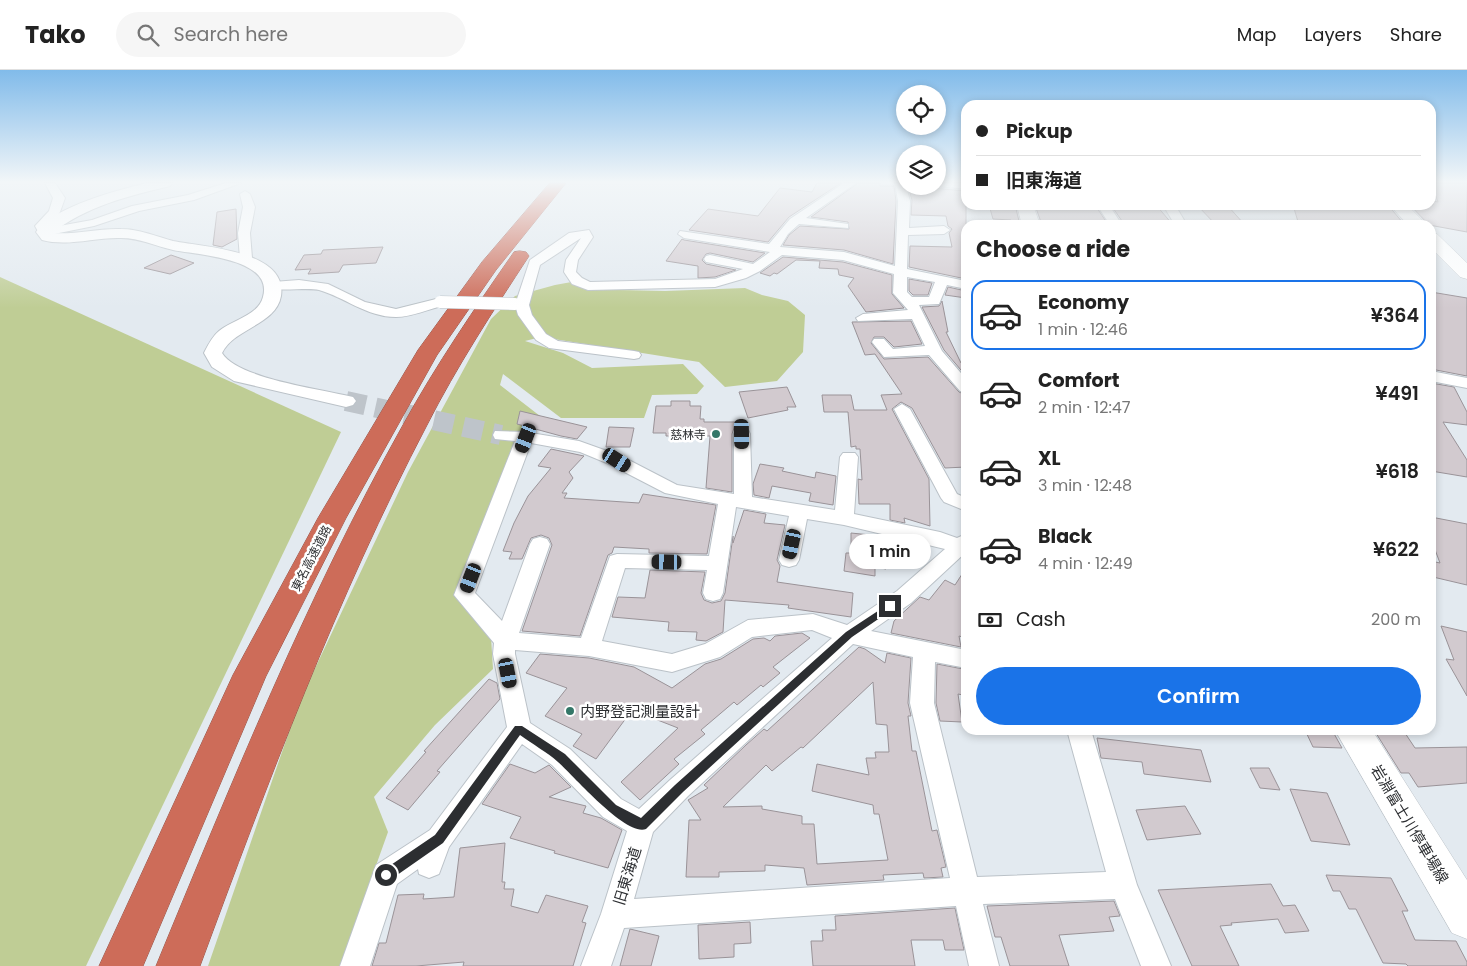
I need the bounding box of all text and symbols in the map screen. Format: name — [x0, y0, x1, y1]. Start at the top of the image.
search box — [116, 12, 466, 57]
text: Tako — [25, 18, 86, 51]
icon: search — [134, 21, 162, 49]
text: Search here — [174, 21, 288, 48]
text: Map — [1237, 22, 1277, 47]
text: Layers — [1305, 22, 1362, 47]
text: Share — [1390, 22, 1442, 47]
map controls — [896, 85, 946, 195]
button: locate — [896, 85, 946, 135]
text: Pickup — [1006, 118, 1072, 145]
button: layers — [896, 145, 946, 195]
text: 旧東海道 — [1006, 167, 1082, 194]
text: Choose a ride — [976, 234, 1130, 265]
text: Economy — [1038, 289, 1129, 316]
icon: car — [978, 293, 1023, 338]
text: ¥364 — [1371, 302, 1419, 329]
text: 1 min · 12:46 — [1038, 318, 1128, 341]
text: Comfort — [1038, 367, 1120, 394]
icon: car — [978, 371, 1023, 416]
text: ¥491 — [1376, 380, 1419, 407]
text: 2 min · 12:47 — [1038, 396, 1131, 419]
car — [734, 419, 749, 449]
car — [513, 421, 538, 455]
place label: 慈林寺 — [670, 426, 706, 443]
marker: 慈林寺 — [710, 428, 722, 440]
text: XL — [1038, 445, 1061, 472]
car — [600, 446, 633, 474]
icon: car — [978, 449, 1023, 494]
text: ¥618 — [1376, 458, 1419, 485]
text: 3 min · 12:48 — [1038, 474, 1132, 497]
street label: 東名高速道路 — [287, 522, 335, 594]
text: Black — [1038, 523, 1092, 550]
icon: car — [978, 527, 1023, 572]
car — [781, 528, 802, 560]
callout: 1 min — [849, 534, 931, 568]
text: ¥622 — [1373, 536, 1419, 563]
text: 1 min — [869, 540, 911, 563]
text: 4 min · 12:49 — [1038, 552, 1133, 575]
car — [651, 554, 682, 570]
car — [458, 561, 483, 595]
route end — [879, 595, 901, 617]
icon: cash — [976, 606, 1004, 634]
text: Cash — [1016, 606, 1066, 633]
text: 200 m — [1371, 608, 1421, 631]
car — [497, 657, 518, 689]
button: Confirm — [976, 667, 1421, 725]
place label: 内野登記測量設計 — [580, 701, 700, 722]
marker: 内野登記測量設計 — [564, 705, 576, 717]
street label: 岩淵富士川停車場線 — [1366, 761, 1454, 887]
street label: 旧東海道 — [608, 844, 646, 908]
route start — [375, 864, 397, 886]

